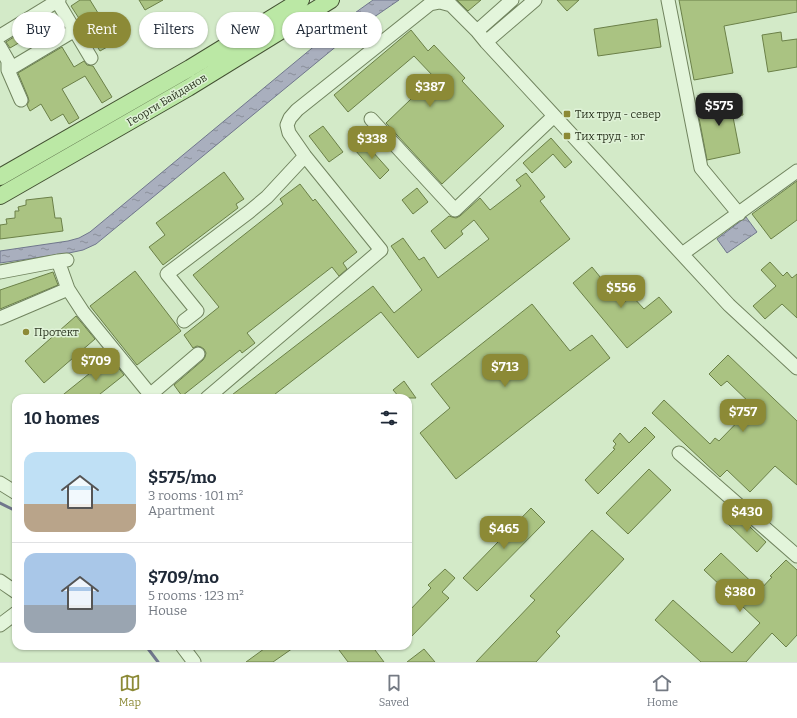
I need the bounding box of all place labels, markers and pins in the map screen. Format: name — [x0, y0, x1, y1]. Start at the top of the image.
pin: $387 — [406, 74, 454, 108]
pin: $575 — [695, 93, 743, 127]
place label: Тих труд - север — [575, 108, 661, 121]
marker: Тих труд - север — [562, 109, 572, 119]
pin: $338 — [348, 126, 396, 160]
place label: Тих труд - юг — [575, 130, 646, 143]
marker: Тих труд - юг — [562, 131, 572, 141]
pin: $556 — [597, 275, 645, 309]
place label: Протект — [34, 326, 79, 339]
marker: Протект — [21, 327, 31, 337]
pin: $709 — [72, 348, 120, 382]
pin: $713 — [481, 354, 529, 388]
pin: $757 — [719, 399, 767, 433]
pin: $430 — [723, 499, 771, 533]
pin: $465 — [480, 516, 528, 550]
pin: $380 — [716, 579, 764, 613]

